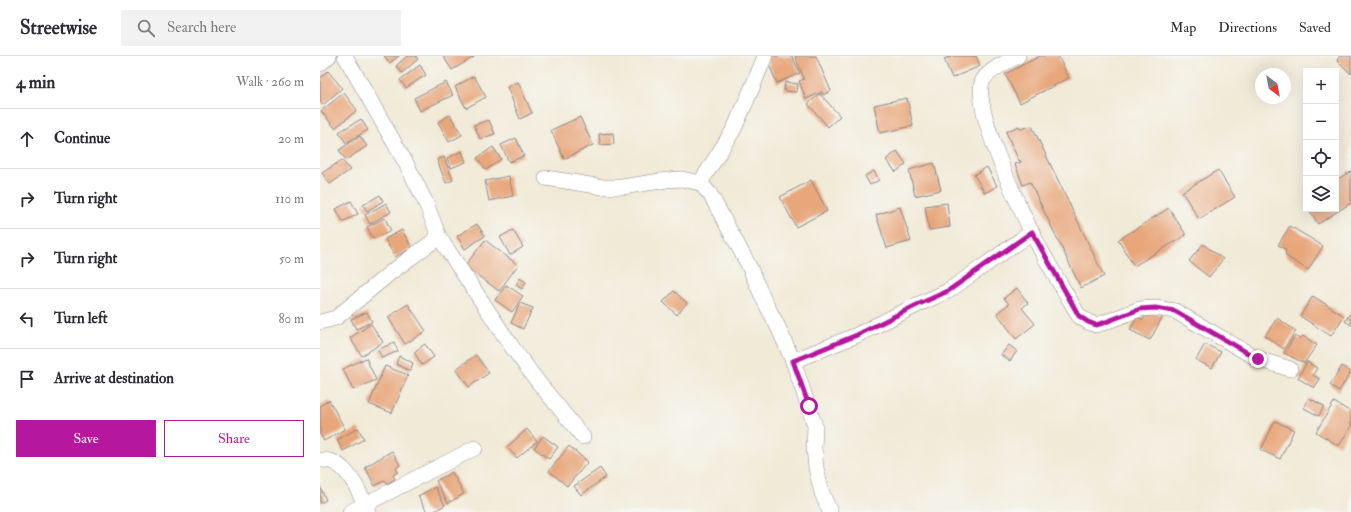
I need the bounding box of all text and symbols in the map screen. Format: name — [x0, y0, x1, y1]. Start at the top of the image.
search box — [121, 10, 401, 46]
text: Streetwise — [20, 16, 97, 40]
icon: search — [135, 17, 157, 39]
text: Search here — [167, 18, 236, 37]
text: Map — [1170, 19, 1196, 36]
text: Directions — [1218, 19, 1277, 36]
text: Saved — [1299, 19, 1331, 36]
north arrow — [1255, 68, 1291, 104]
map controls — [1303, 68, 1339, 212]
button: + — [1303, 68, 1339, 104]
text: 4 min — [16, 72, 55, 93]
text: Walk · 260 m — [236, 74, 304, 90]
button: − — [1303, 104, 1339, 140]
icon: ahead — [16, 128, 38, 150]
text: Continue — [54, 129, 110, 148]
text: 20 m — [278, 131, 304, 147]
button: locate — [1303, 140, 1339, 176]
button: layers — [1303, 176, 1339, 212]
icon: right — [16, 188, 38, 210]
text: Turn right — [54, 189, 117, 208]
text: 110 m — [275, 191, 304, 207]
icon: right — [16, 248, 38, 270]
text: Turn right — [54, 249, 117, 268]
text: 50 m — [279, 251, 304, 267]
icon: left — [16, 308, 38, 330]
text: Turn left — [54, 309, 108, 328]
text: 80 m — [278, 311, 304, 327]
route end — [1249, 350, 1267, 368]
icon: arrive — [16, 368, 38, 390]
text: Arrive at destination — [54, 369, 174, 388]
route start — [800, 397, 818, 415]
button: Save — [16, 420, 156, 457]
button: Share — [164, 420, 304, 457]

